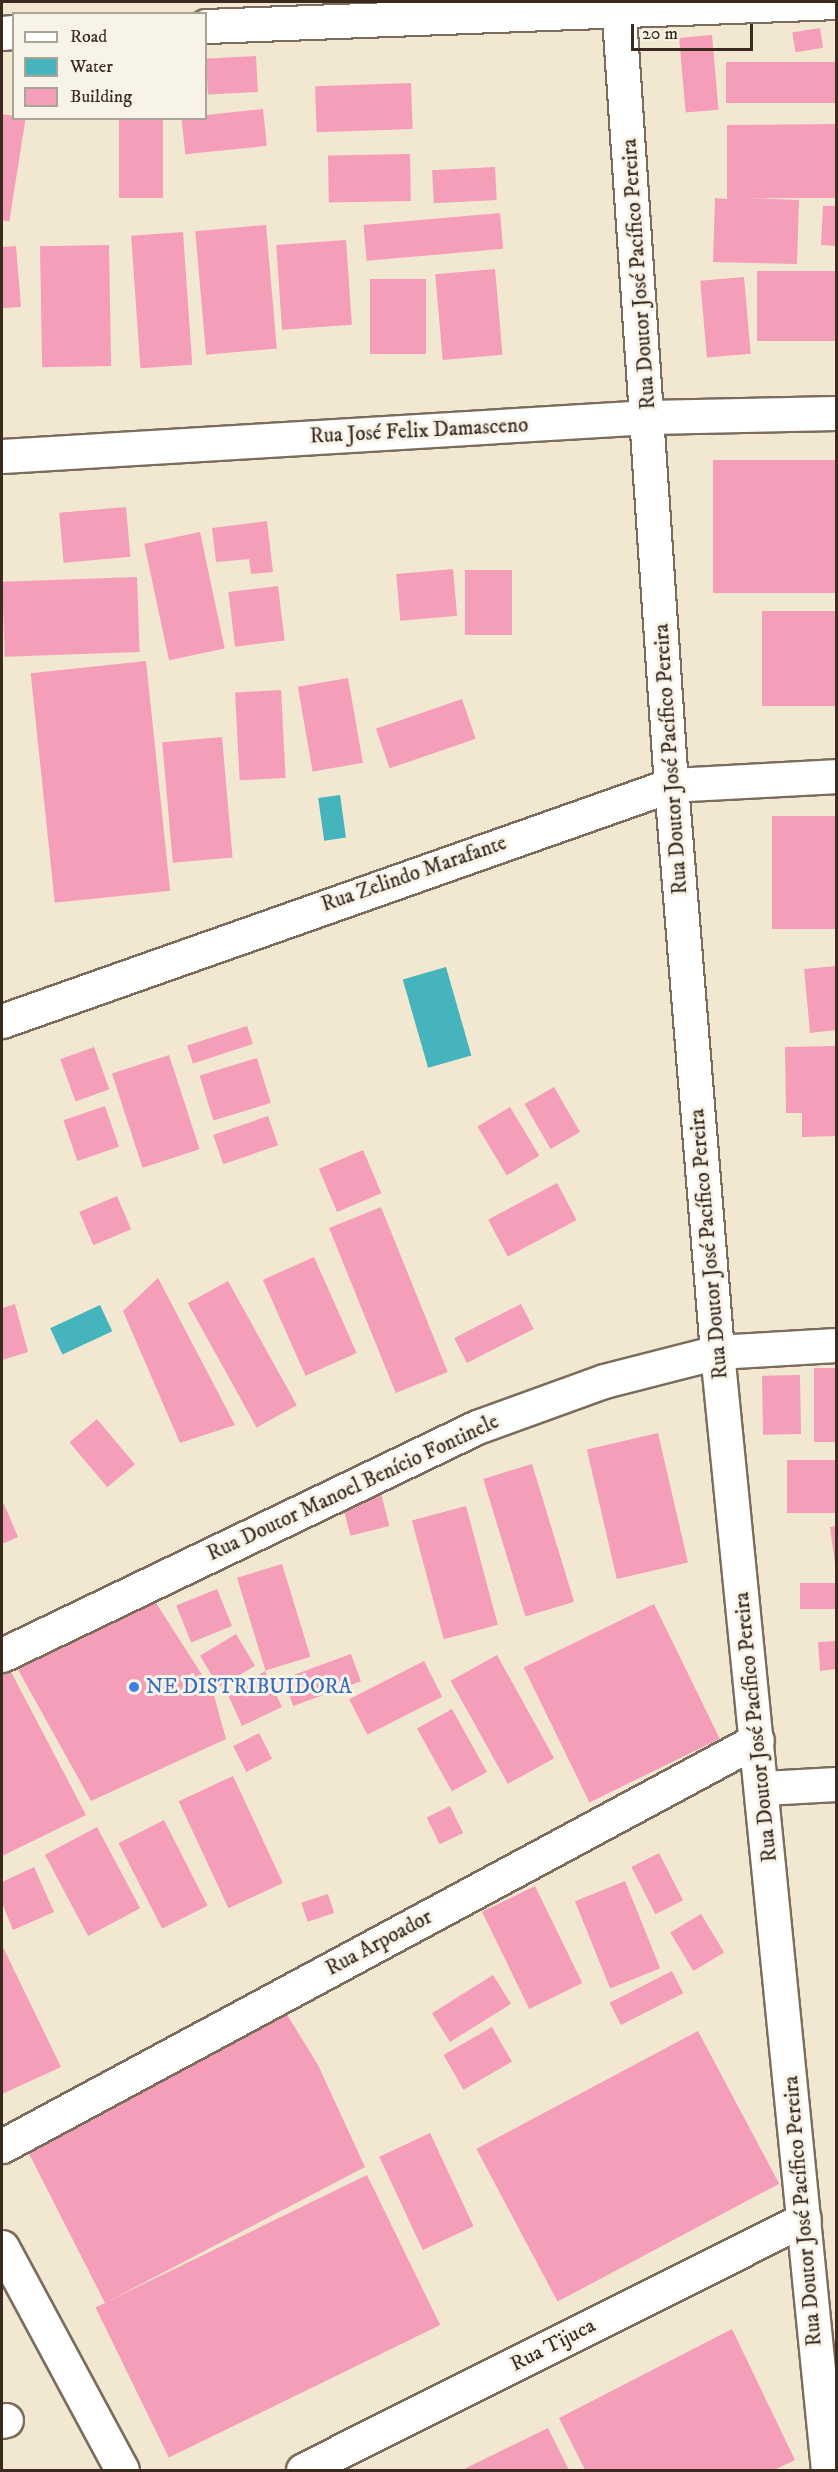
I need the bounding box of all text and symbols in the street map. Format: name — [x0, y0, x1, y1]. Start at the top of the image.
legend — [12, 12, 207, 120]
scale bar — [634, 12, 756, 50]
text: 20 m — [642, 23, 678, 45]
text: Road — [70, 26, 107, 48]
text: Water — [70, 56, 113, 78]
text: Building — [70, 86, 132, 108]
street label: Rua Doutor José Pacífico Pereira — [617, 138, 661, 410]
street label: Rua José Felix Damasceno — [309, 413, 529, 449]
street label: Rua Doutor José Pacífico Pereira — [649, 623, 693, 895]
street label: Rua Zelindo Marafante — [318, 830, 510, 918]
street label: Rua Doutor José Pacífico Pereira — [685, 1108, 733, 1380]
street label: Rua Doutor Manoel Benício Fontinele — [203, 1409, 503, 1567]
street label: Rua Doutor José Pacífico Pereira — [729, 1591, 783, 1863]
place label: NE DISTRIBUIDORA — [146, 1674, 352, 1700]
marker: NE DISTRIBUIDORA — [127, 1680, 141, 1694]
street label: Rua Arpoador — [322, 1904, 436, 1982]
street label: Rua Doutor José Pacífico Pereira — [779, 2075, 827, 2347]
street label: Rua Tijuca — [506, 2313, 600, 2377]

